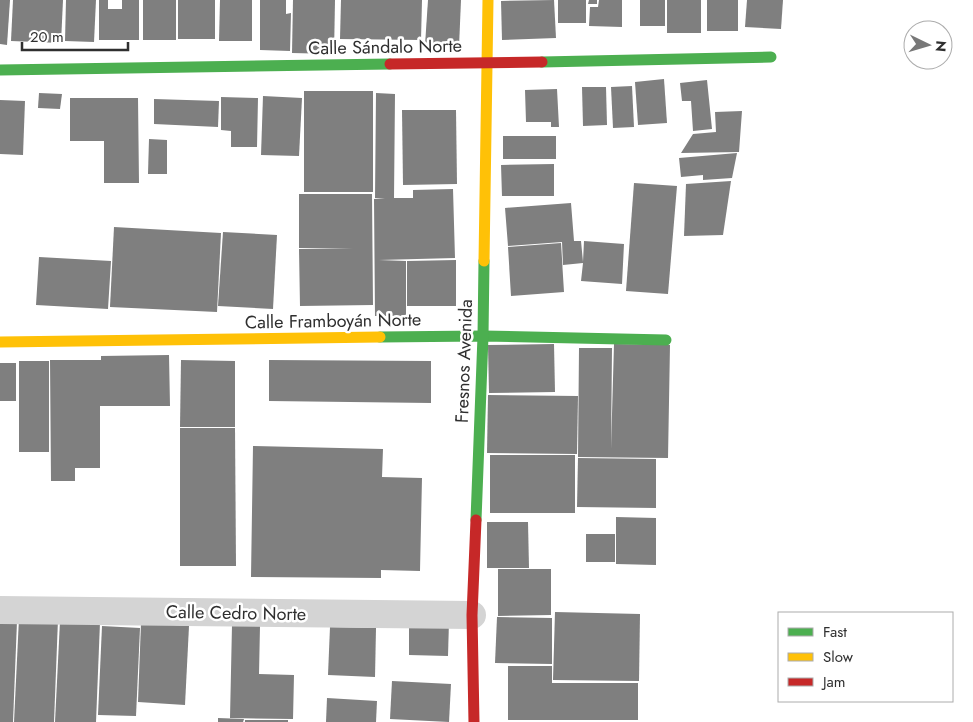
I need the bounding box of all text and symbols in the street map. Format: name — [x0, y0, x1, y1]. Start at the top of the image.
scale bar — [22, 20, 129, 52]
north arrow — [903, 20, 953, 70]
text: 20 m — [30, 26, 64, 48]
street label: Calle Sándalo Norte — [308, 33, 462, 61]
text: N — [931, 40, 951, 53]
street label: Fresnos Avenida — [449, 299, 479, 423]
street label: Calle Framboyán Norte — [245, 306, 421, 336]
street label: Calle Cedro Norte — [166, 599, 306, 627]
legend — [778, 612, 953, 702]
text: Fast — [823, 621, 847, 643]
text: Slow — [823, 646, 854, 668]
text: Jam — [821, 671, 846, 693]

